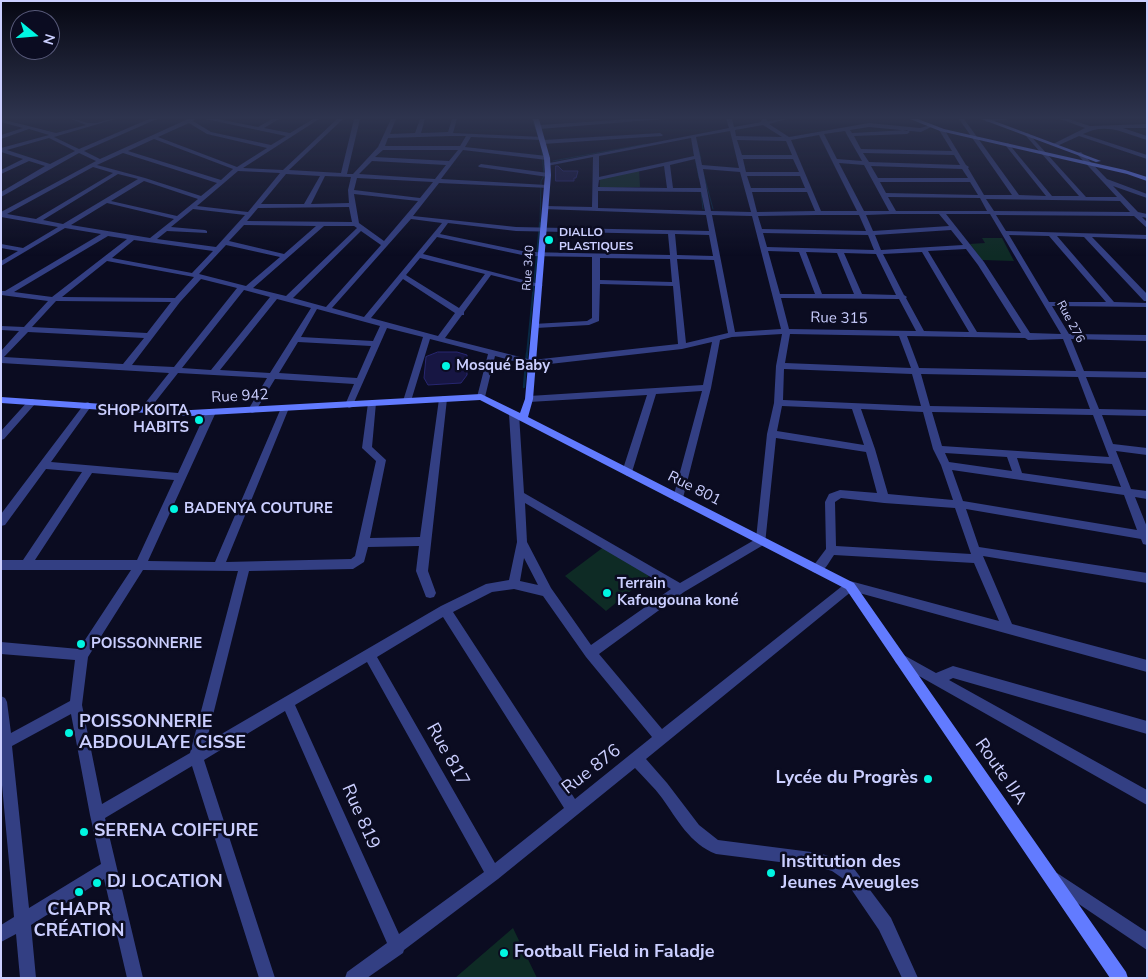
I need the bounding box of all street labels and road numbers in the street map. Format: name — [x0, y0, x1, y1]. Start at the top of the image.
street label: Rue 340 — [520, 245, 538, 291]
street label: Rue 276 — [1053, 298, 1087, 346]
street label: Rue 315 — [810, 310, 868, 328]
street label: Rue 942 — [211, 387, 269, 407]
street label: Rue 801 — [664, 468, 724, 510]
street label: Rue 817 — [421, 720, 473, 790]
street label: Route IJA — [969, 735, 1031, 809]
street label: Rue 876 — [558, 740, 626, 800]
street label: Rue 819 — [336, 781, 384, 853]

